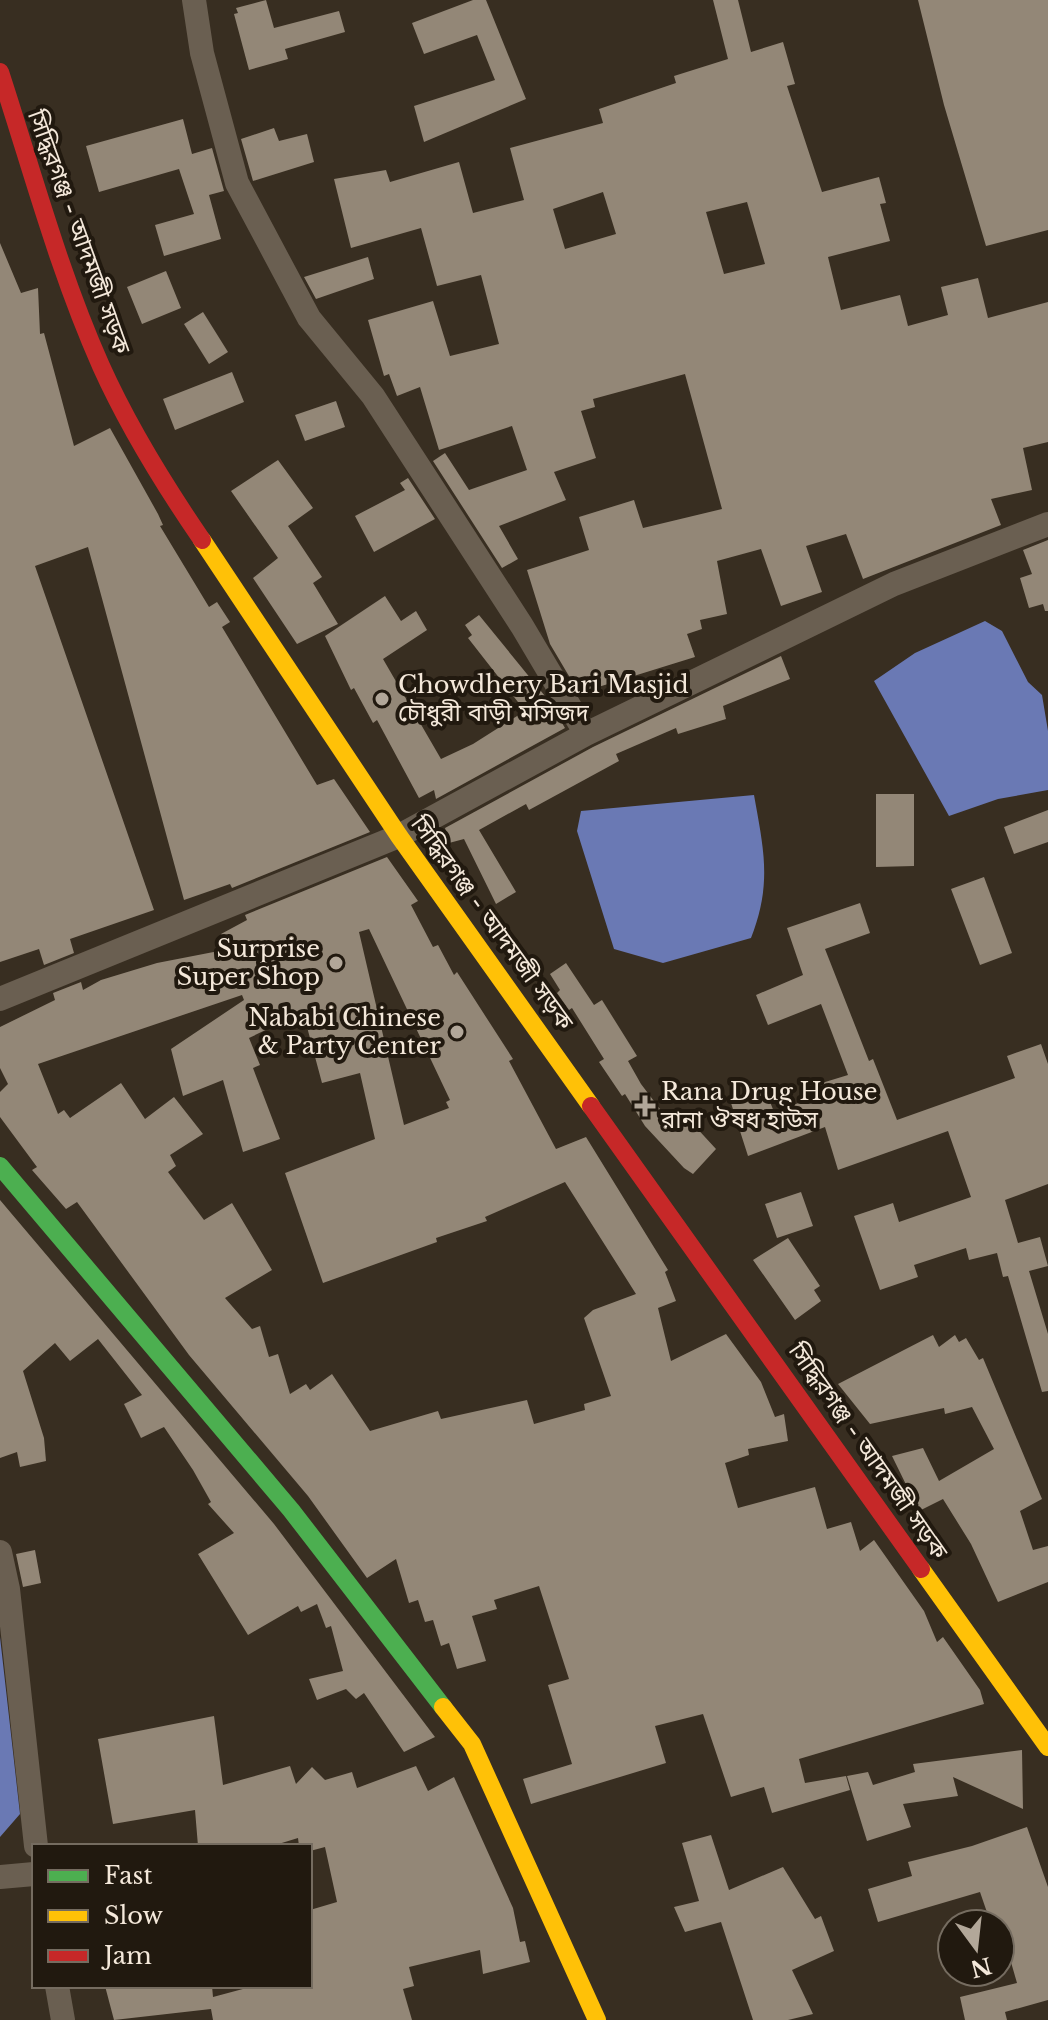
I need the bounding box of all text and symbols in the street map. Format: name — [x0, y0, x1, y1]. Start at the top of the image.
street label: সিদ্ধিরগঞ্জ - আদমজী সড়ক — [21, 105, 137, 358]
place label: Chowdhery Bari Masjid চৌধুরী বাড়ী মসিজদ — [398, 670, 689, 727]
marker: Chowdhery Bari Masjid চৌধুরী বাড়ী মসিজদ — [373, 690, 391, 708]
street label: সিদ্ধিরগঞ্জ - আদমজী সড়ক — [404, 809, 580, 1036]
place label: Surprise Super Shop — [177, 934, 320, 991]
marker: Surprise Super Shop — [327, 954, 345, 972]
place label: Nababi Chinese & Party Center — [248, 1003, 442, 1060]
marker: Nababi Chinese & Party Center — [448, 1023, 466, 1041]
place label: Rana Drug House রানা ঔষধ হাউস — [660, 1077, 877, 1134]
marker: Rana Drug House রানা ঔষধ হাউস — [636, 1097, 654, 1115]
street label: সিদ্ধিরগঞ্জ - আদমজী সড়ক — [782, 1336, 954, 1565]
legend — [32, 1844, 312, 1988]
text: Fast — [104, 1861, 152, 1890]
text: Slow — [104, 1901, 163, 1930]
north arrow — [936, 1908, 1016, 1988]
text: Jam — [101, 1941, 152, 1970]
text: N — [967, 1951, 995, 1983]

